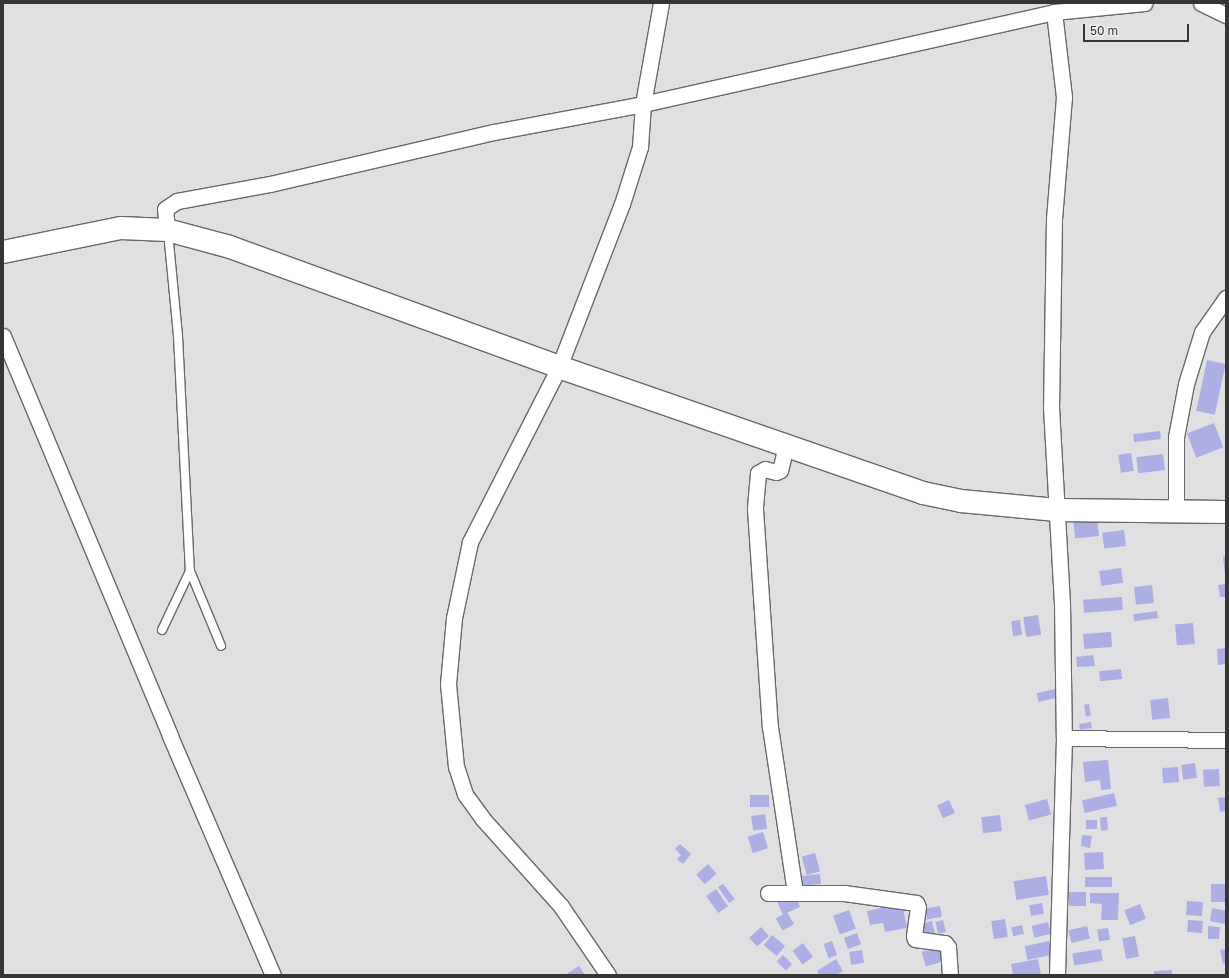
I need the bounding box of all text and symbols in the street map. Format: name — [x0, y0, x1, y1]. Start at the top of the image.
scale bar — [1085, 16, 1191, 42]
text: 50 m — [1090, 23, 1118, 38]

